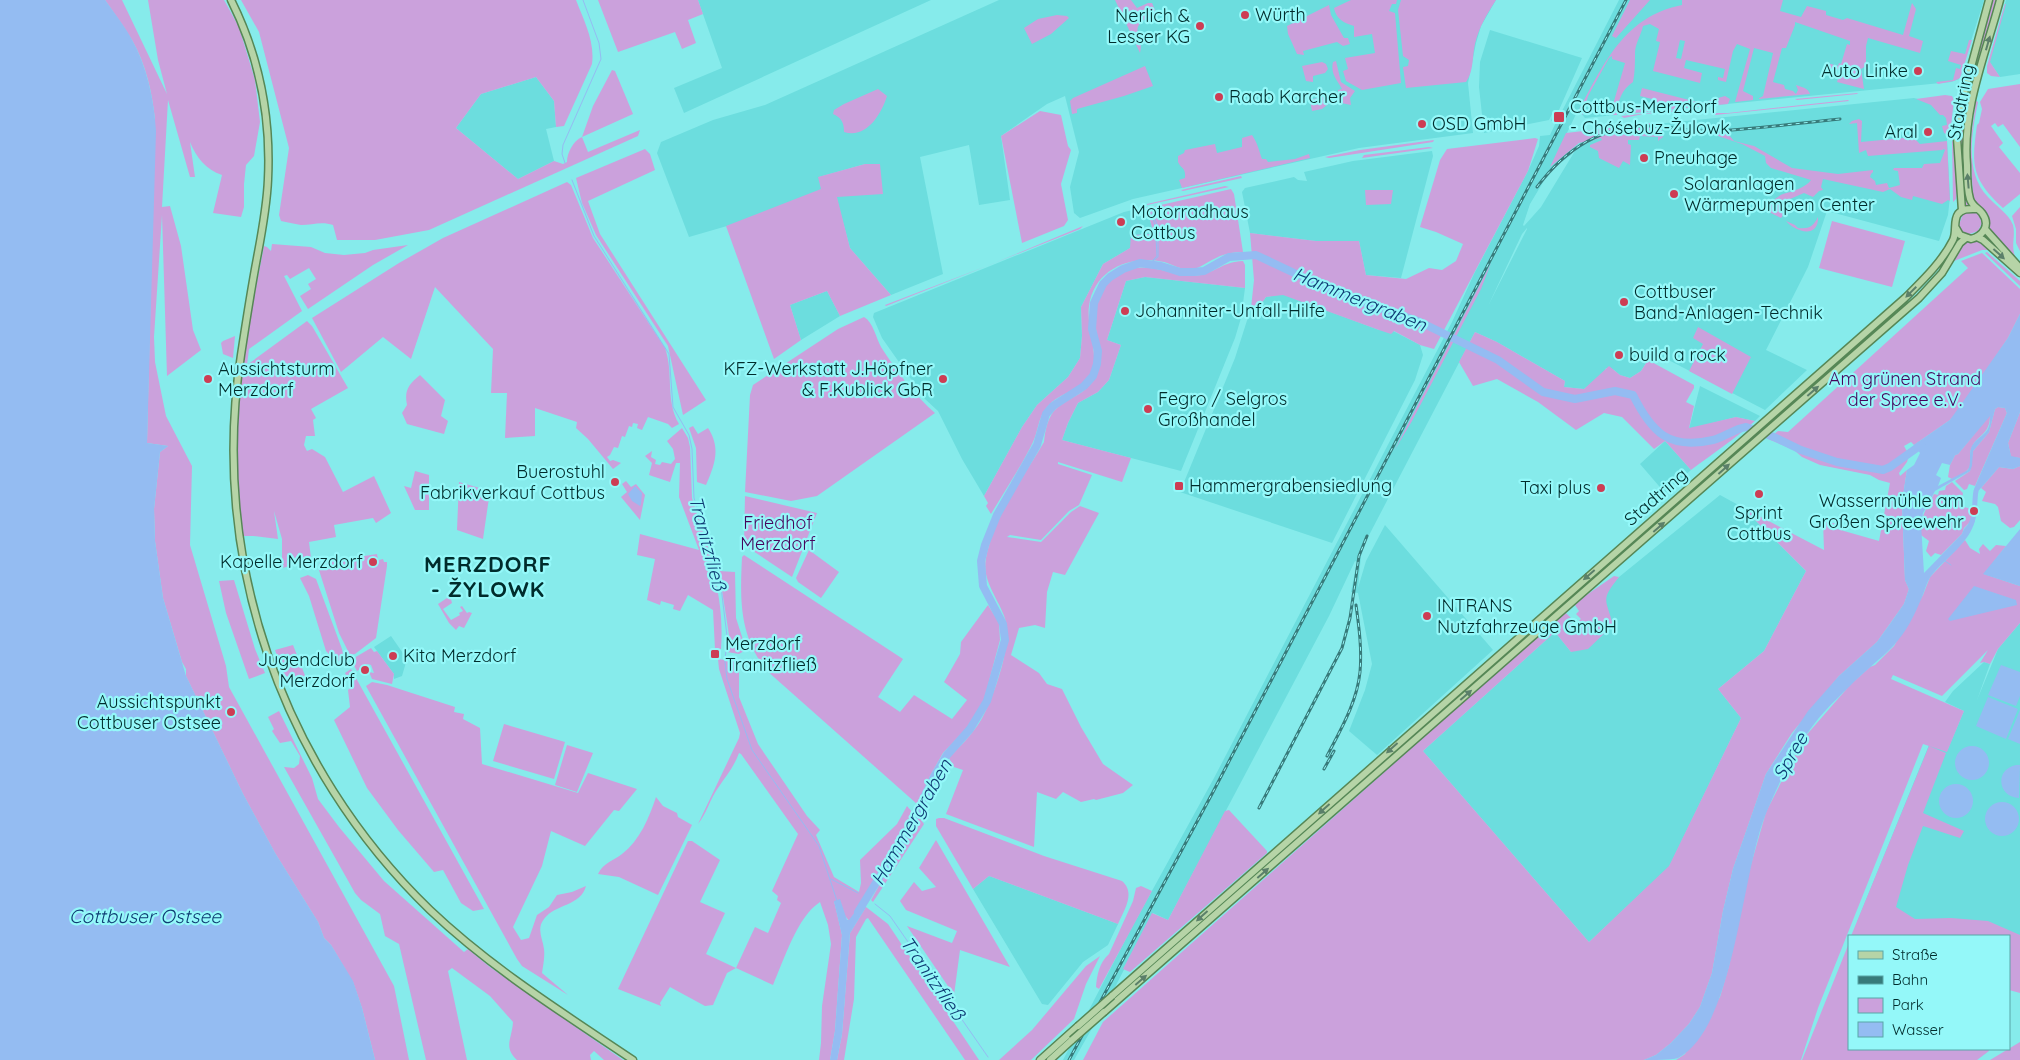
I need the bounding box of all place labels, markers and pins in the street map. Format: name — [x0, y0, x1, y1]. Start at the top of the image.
place label: Würth — [1255, 3, 1306, 26]
place label: Nerlich & Lesser KG — [1107, 4, 1190, 48]
marker: Würth — [1239, 9, 1251, 21]
marker: Nerlich & Lesser KG — [1194, 20, 1206, 32]
place label: Auto Linke — [1821, 59, 1908, 82]
marker: Auto Linke — [1912, 65, 1924, 77]
place label: Raab Karcher — [1229, 85, 1345, 108]
marker: Raab Karcher — [1213, 91, 1225, 103]
place label: Cottbus-Merzdorf - Chóśebuz-Žylowk — [1570, 95, 1730, 139]
marker: Cottbus-Merzdorf - Chóśebuz-Žylowk — [1552, 110, 1566, 124]
place label: OSD GmbH — [1432, 112, 1527, 135]
marker: OSD GmbH — [1416, 118, 1428, 130]
place label: Aral — [1885, 120, 1918, 143]
marker: Aral — [1922, 126, 1934, 138]
place label: Pneuhage — [1654, 146, 1738, 169]
marker: Pneuhage — [1638, 152, 1650, 164]
place label: Solaranlagen Wärmepumpen Center — [1684, 172, 1875, 216]
marker: Solaranlagen Wärmepumpen Center — [1668, 188, 1680, 200]
place label: Motorradhaus Cottbus — [1131, 200, 1249, 244]
marker: Motorradhaus Cottbus — [1115, 216, 1127, 228]
place label: Cottbuser Band-Anlagen-Technik — [1634, 280, 1823, 324]
marker: Cottbuser Band-Anlagen-Technik — [1618, 296, 1630, 308]
place label: Johanniter-Unfall-Hilfe — [1135, 299, 1325, 322]
marker: Johanniter-Unfall-Hilfe — [1119, 305, 1131, 317]
place label: build a rock — [1629, 343, 1726, 366]
marker: build a rock — [1613, 349, 1625, 361]
place label: Aussichtsturm Merzdorf — [218, 357, 335, 401]
place label: KFZ-Werkstatt J.Höpfner & F.Kublick GbR — [723, 357, 933, 401]
marker: Aussichtsturm Merzdorf — [202, 373, 214, 385]
marker: KFZ-Werkstatt J.Höpfner & F.Kublick GbR — [937, 373, 949, 385]
place label: Fegro / Selgros Großhandel — [1158, 387, 1287, 431]
marker: Fegro / Selgros Großhandel — [1142, 403, 1154, 415]
place label: Buerostuhl Fabrikverkauf Cottbus — [420, 460, 605, 504]
place label: Hammergrabensiedlung — [1189, 474, 1392, 497]
marker: Buerostuhl Fabrikverkauf Cottbus — [609, 476, 621, 488]
place label: Taxi plus — [1520, 476, 1591, 499]
marker: Hammergrabensiedlung — [1173, 480, 1185, 492]
marker: Taxi plus — [1595, 482, 1607, 494]
marker: Sprint Cottbus — [1753, 488, 1765, 500]
place label: Wassermühle am Großen Spreewehr — [1809, 489, 1964, 533]
place label: Sprint Cottbus — [1727, 501, 1791, 545]
marker: Wassermühle am Großen Spreewehr — [1968, 505, 1980, 517]
place label: Kapelle Merzdorf — [220, 550, 364, 573]
marker: Kapelle Merzdorf — [367, 556, 379, 568]
place label: INTRANS Nutzfahrzeuge GmbH — [1437, 594, 1617, 638]
marker: INTRANS Nutzfahrzeuge GmbH — [1421, 610, 1433, 622]
place label: Merzdorf Tranitzfließ — [725, 632, 817, 676]
place label: Kita Merzdorf — [403, 644, 517, 667]
place label: Jugendclub Merzdorf — [258, 648, 356, 692]
marker: Merzdorf Tranitzfließ — [709, 648, 721, 660]
marker: Kita Merzdorf — [387, 650, 399, 662]
marker: Jugendclub Merzdorf — [359, 664, 371, 676]
place label: Aussichtspunkt Cottbuser Ostsee — [77, 690, 221, 734]
marker: Aussichtspunkt Cottbuser Ostsee — [225, 706, 237, 718]

